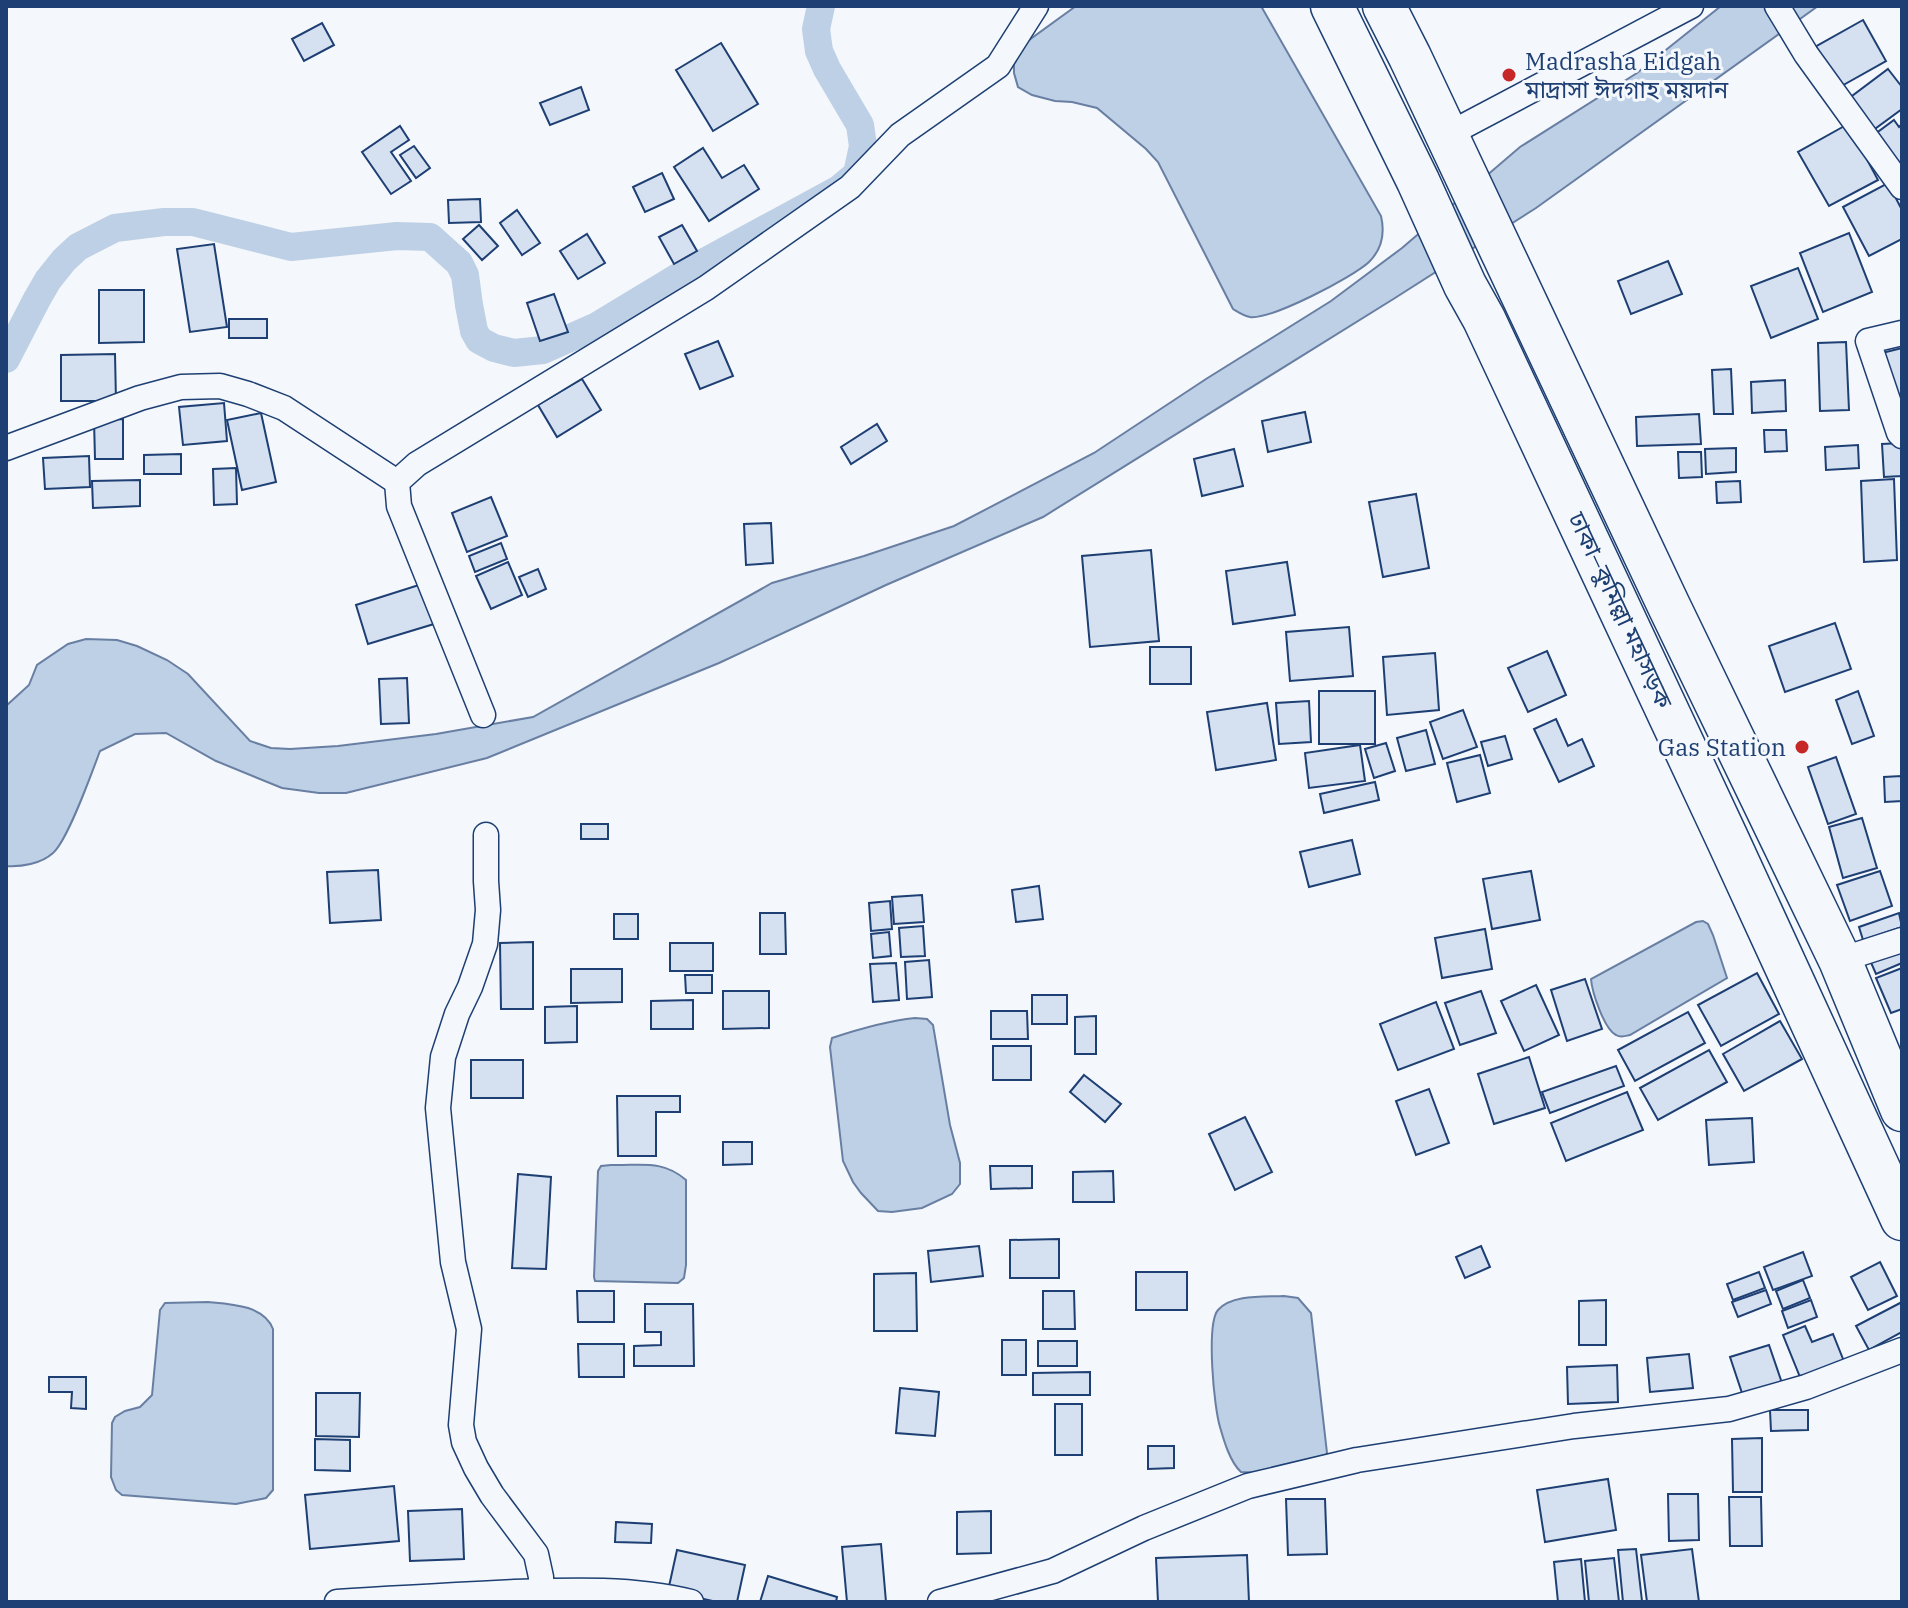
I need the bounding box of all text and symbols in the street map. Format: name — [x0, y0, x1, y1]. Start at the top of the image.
place label: Madrasha Eidgah মাদ্রাসা ঈদগাহ ময়দান — [1524, 45, 1729, 105]
marker: Madrasha Eidgah মাদ্রাসা ঈদগাহ ময়দান — [1500, 66, 1518, 84]
street label: ঢাকা–কুমিল্লা মহাসড়ক — [1561, 506, 1681, 714]
place label: Gas Station — [1658, 731, 1786, 763]
marker: Gas Station — [1793, 738, 1811, 756]

